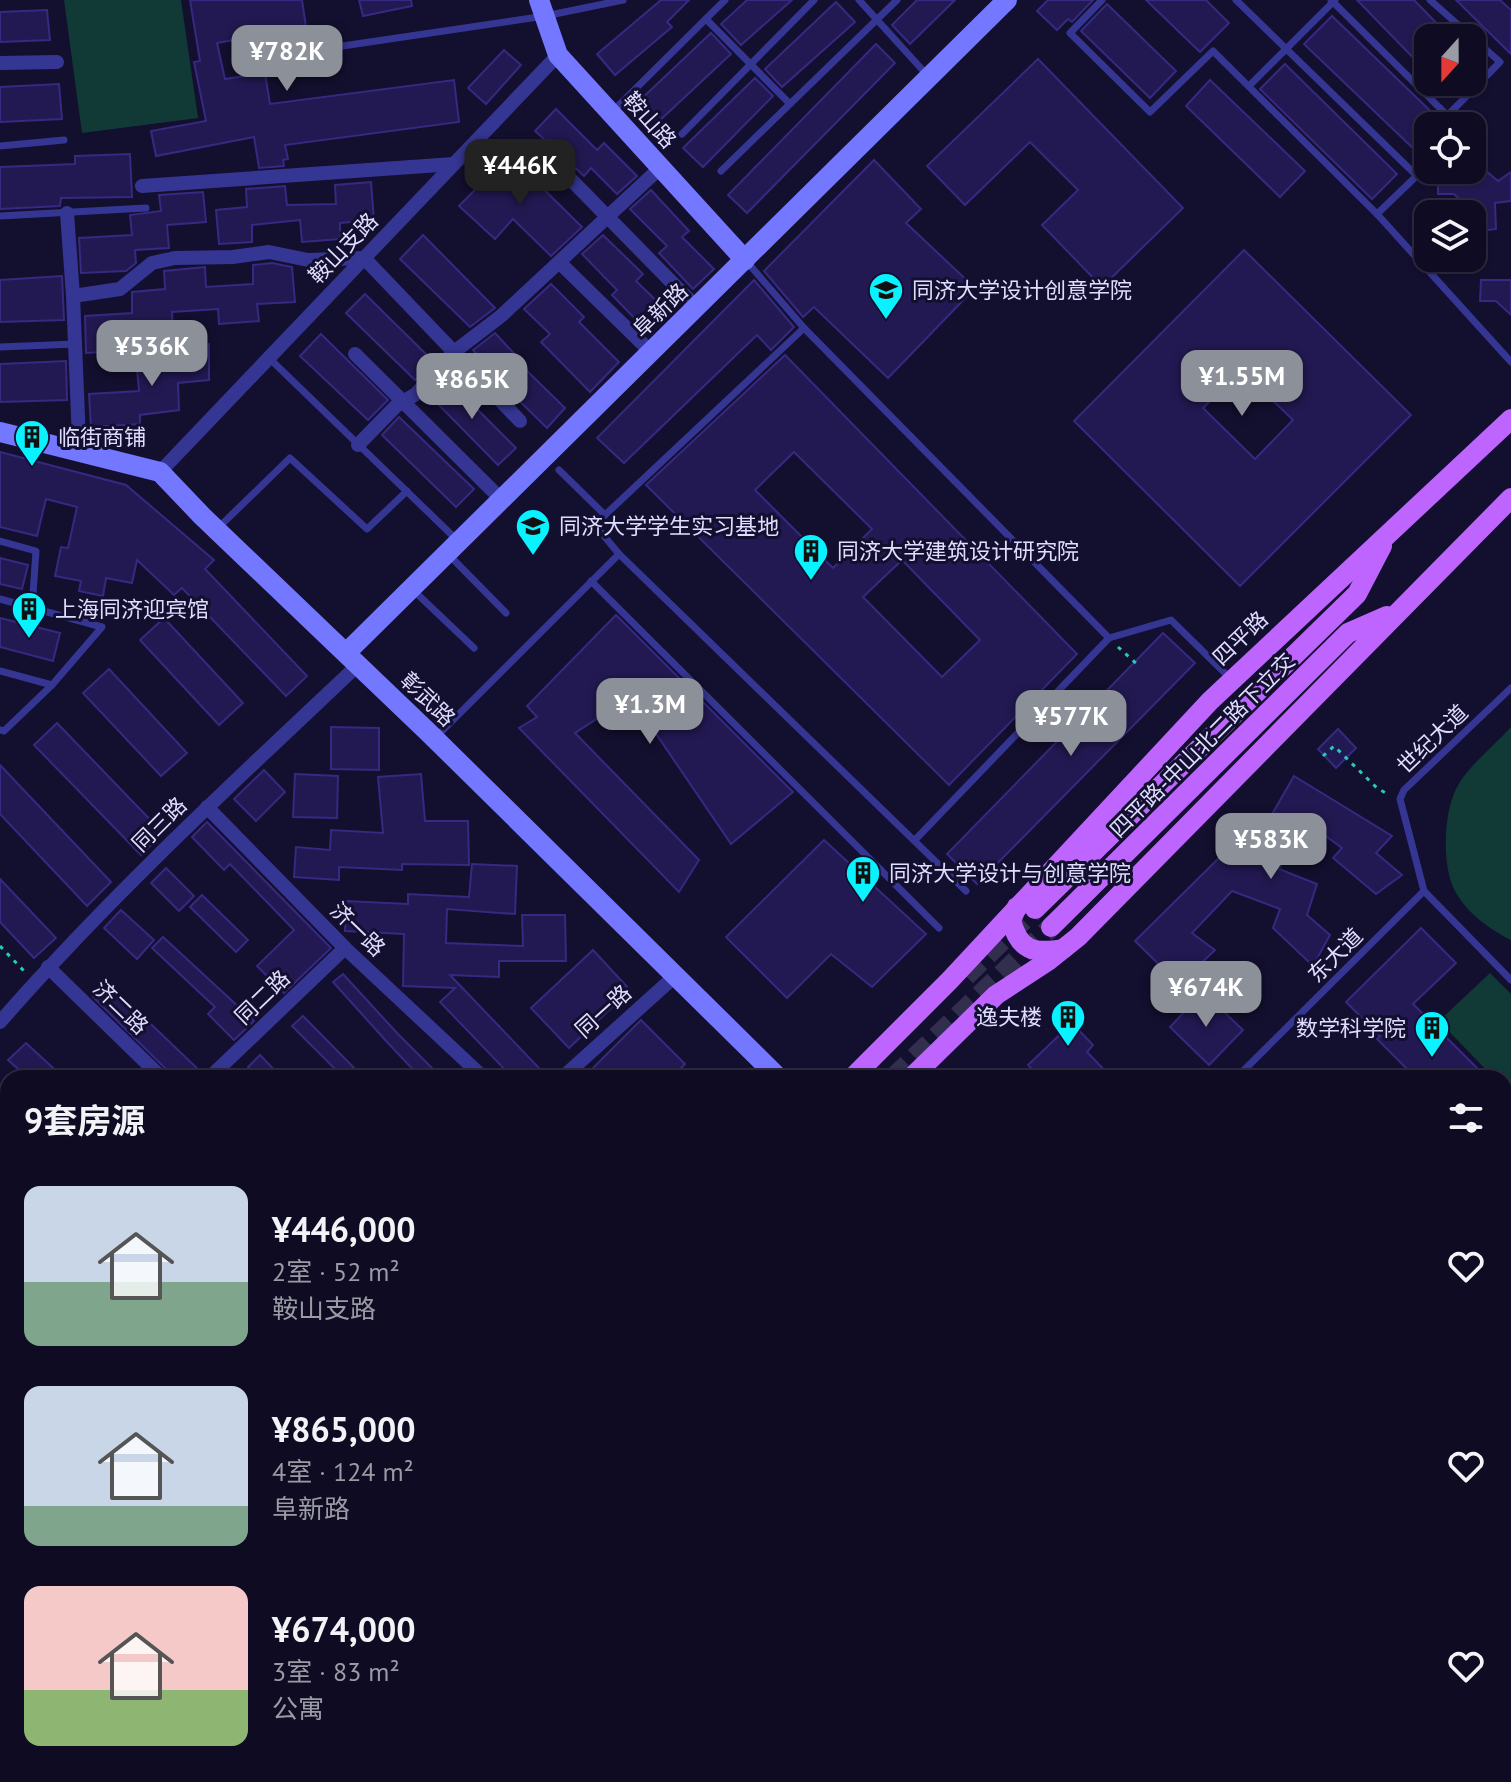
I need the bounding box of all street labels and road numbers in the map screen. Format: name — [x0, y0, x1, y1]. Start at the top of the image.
street label: 鞍山路 — [618, 86, 682, 154]
street label: 鞍山支路 — [302, 207, 384, 289]
street label: 阜新路 — [627, 277, 693, 343]
street label: 四平路 — [1207, 605, 1273, 671]
street label: 四平路-中山北二路下立交 — [1104, 647, 1300, 843]
street label: 彰武路 — [395, 666, 461, 732]
street label: 世纪大道 — [1391, 698, 1473, 780]
street label: 同三路 — [126, 791, 192, 857]
street label: 济一路 — [325, 896, 391, 962]
street label: 东大道 — [1302, 922, 1368, 988]
street label: 同二路 — [229, 964, 295, 1030]
street label: 济二路 — [88, 974, 154, 1040]
street label: 同一路 — [569, 979, 637, 1043]

